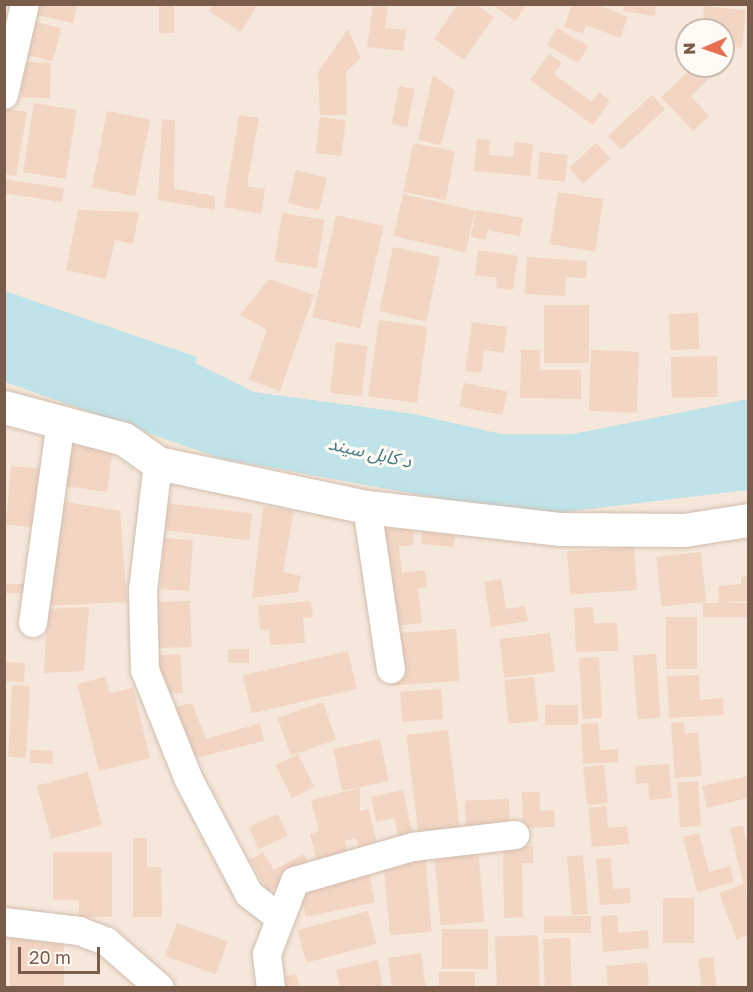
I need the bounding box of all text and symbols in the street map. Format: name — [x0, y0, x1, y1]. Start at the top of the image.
north arrow — [675, 18, 735, 78]
text: N — [679, 42, 699, 55]
water label: د کابل سيند — [326, 432, 414, 472]
scale bar — [21, 935, 104, 973]
text: 20 m — [29, 946, 71, 968]

